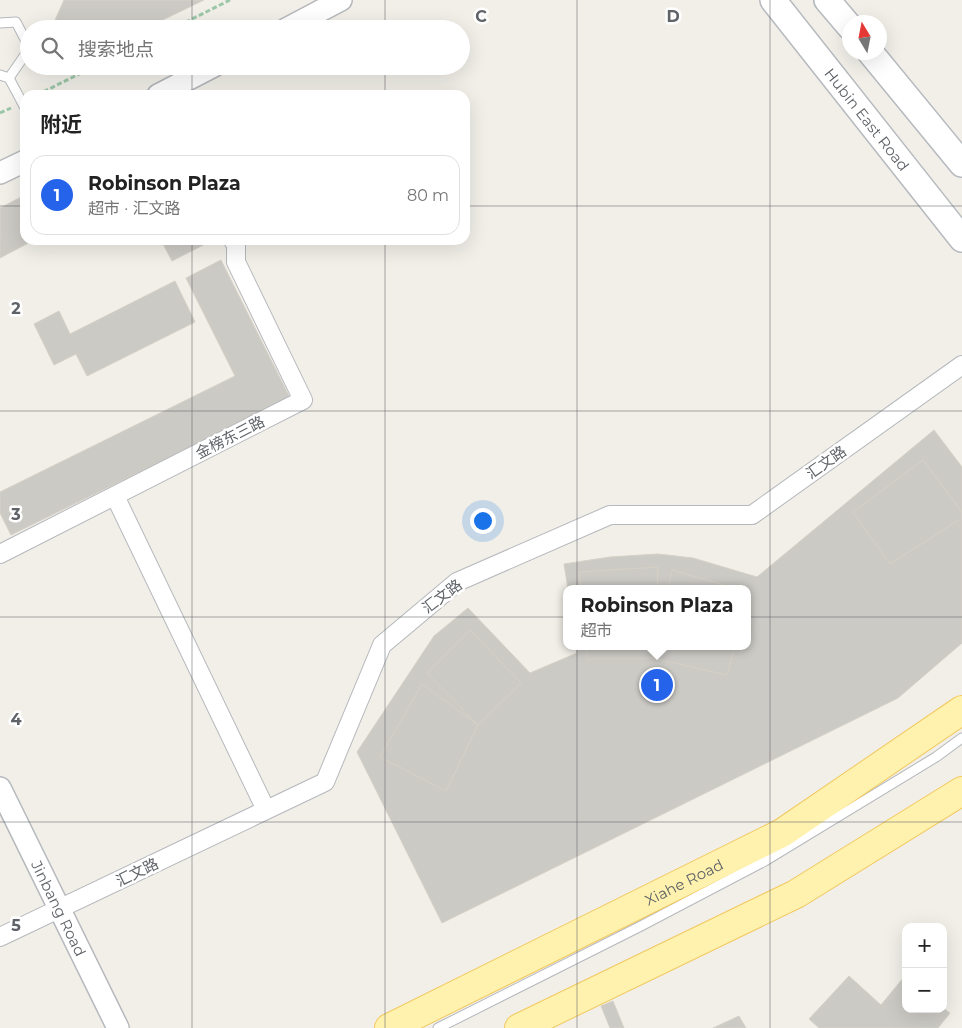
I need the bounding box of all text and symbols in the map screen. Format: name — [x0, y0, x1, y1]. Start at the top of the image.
text: C — [475, 7, 487, 26]
text: D — [666, 7, 680, 26]
north arrow — [842, 15, 887, 60]
search box — [20, 20, 470, 75]
icon: search — [38, 34, 66, 62]
text: 搜索地点 — [78, 38, 154, 61]
street label: Hubin East Road — [821, 64, 914, 175]
text: 附近 — [40, 112, 82, 137]
text: Robinson Plaza — [88, 172, 241, 195]
text: 1 — [54, 186, 60, 205]
text: 80 m — [407, 186, 449, 205]
text: 超市 · 汇文路 — [88, 199, 180, 218]
text: 2 — [11, 299, 21, 318]
street label: 金榜东三路 — [192, 412, 268, 462]
street label: 汇文路 — [802, 441, 850, 483]
text: 3 — [10, 505, 21, 524]
your location — [470, 508, 496, 534]
street label: 汇文路 — [418, 575, 466, 617]
popup — [563, 585, 751, 650]
text: Robinson Plaza — [581, 594, 733, 617]
text: 超市 — [581, 621, 613, 640]
pin: 1 — [641, 666, 673, 704]
text: 4 — [10, 710, 22, 729]
street label: 汇文路 — [113, 854, 161, 890]
street label: Xiahe Road — [641, 854, 726, 909]
street label: Jinbang Road — [27, 856, 91, 959]
text: 5 — [11, 916, 21, 935]
map controls — [902, 923, 947, 1013]
button: + — [902, 923, 947, 968]
button: − — [902, 968, 947, 1013]

